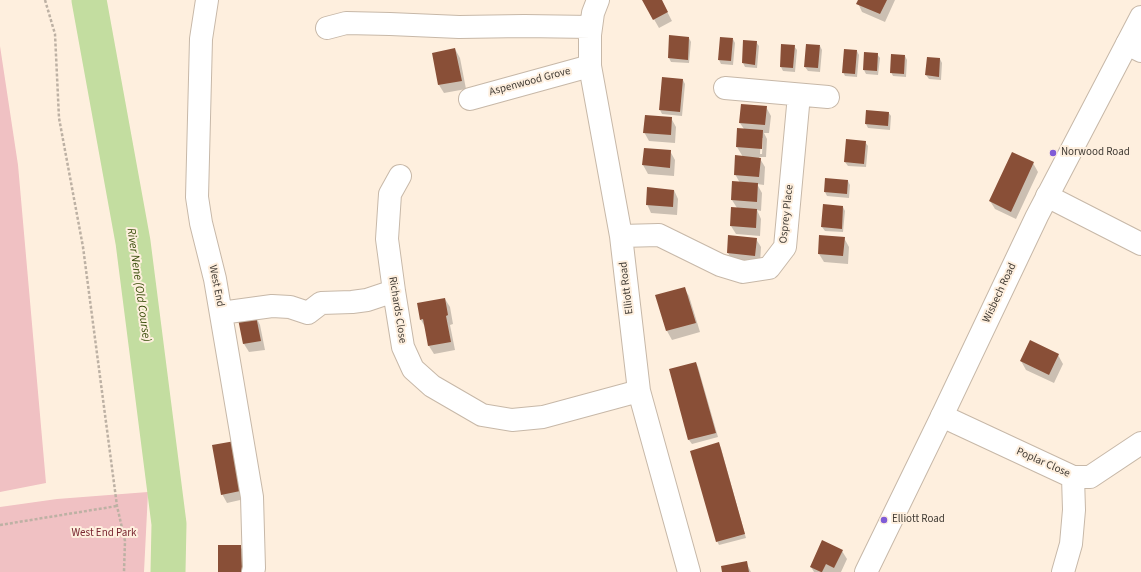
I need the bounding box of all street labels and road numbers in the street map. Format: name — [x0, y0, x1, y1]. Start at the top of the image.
street label: Aspenwood Grove — [488, 65, 572, 99]
street label: Osprey Place — [777, 184, 797, 244]
street label: Elliott Road — [617, 261, 637, 315]
street label: Wisbech Road — [980, 261, 1020, 325]
street label: West End — [205, 264, 227, 308]
street label: Richards Close — [385, 276, 409, 344]
street label: Poplar Close — [1014, 445, 1072, 481]

